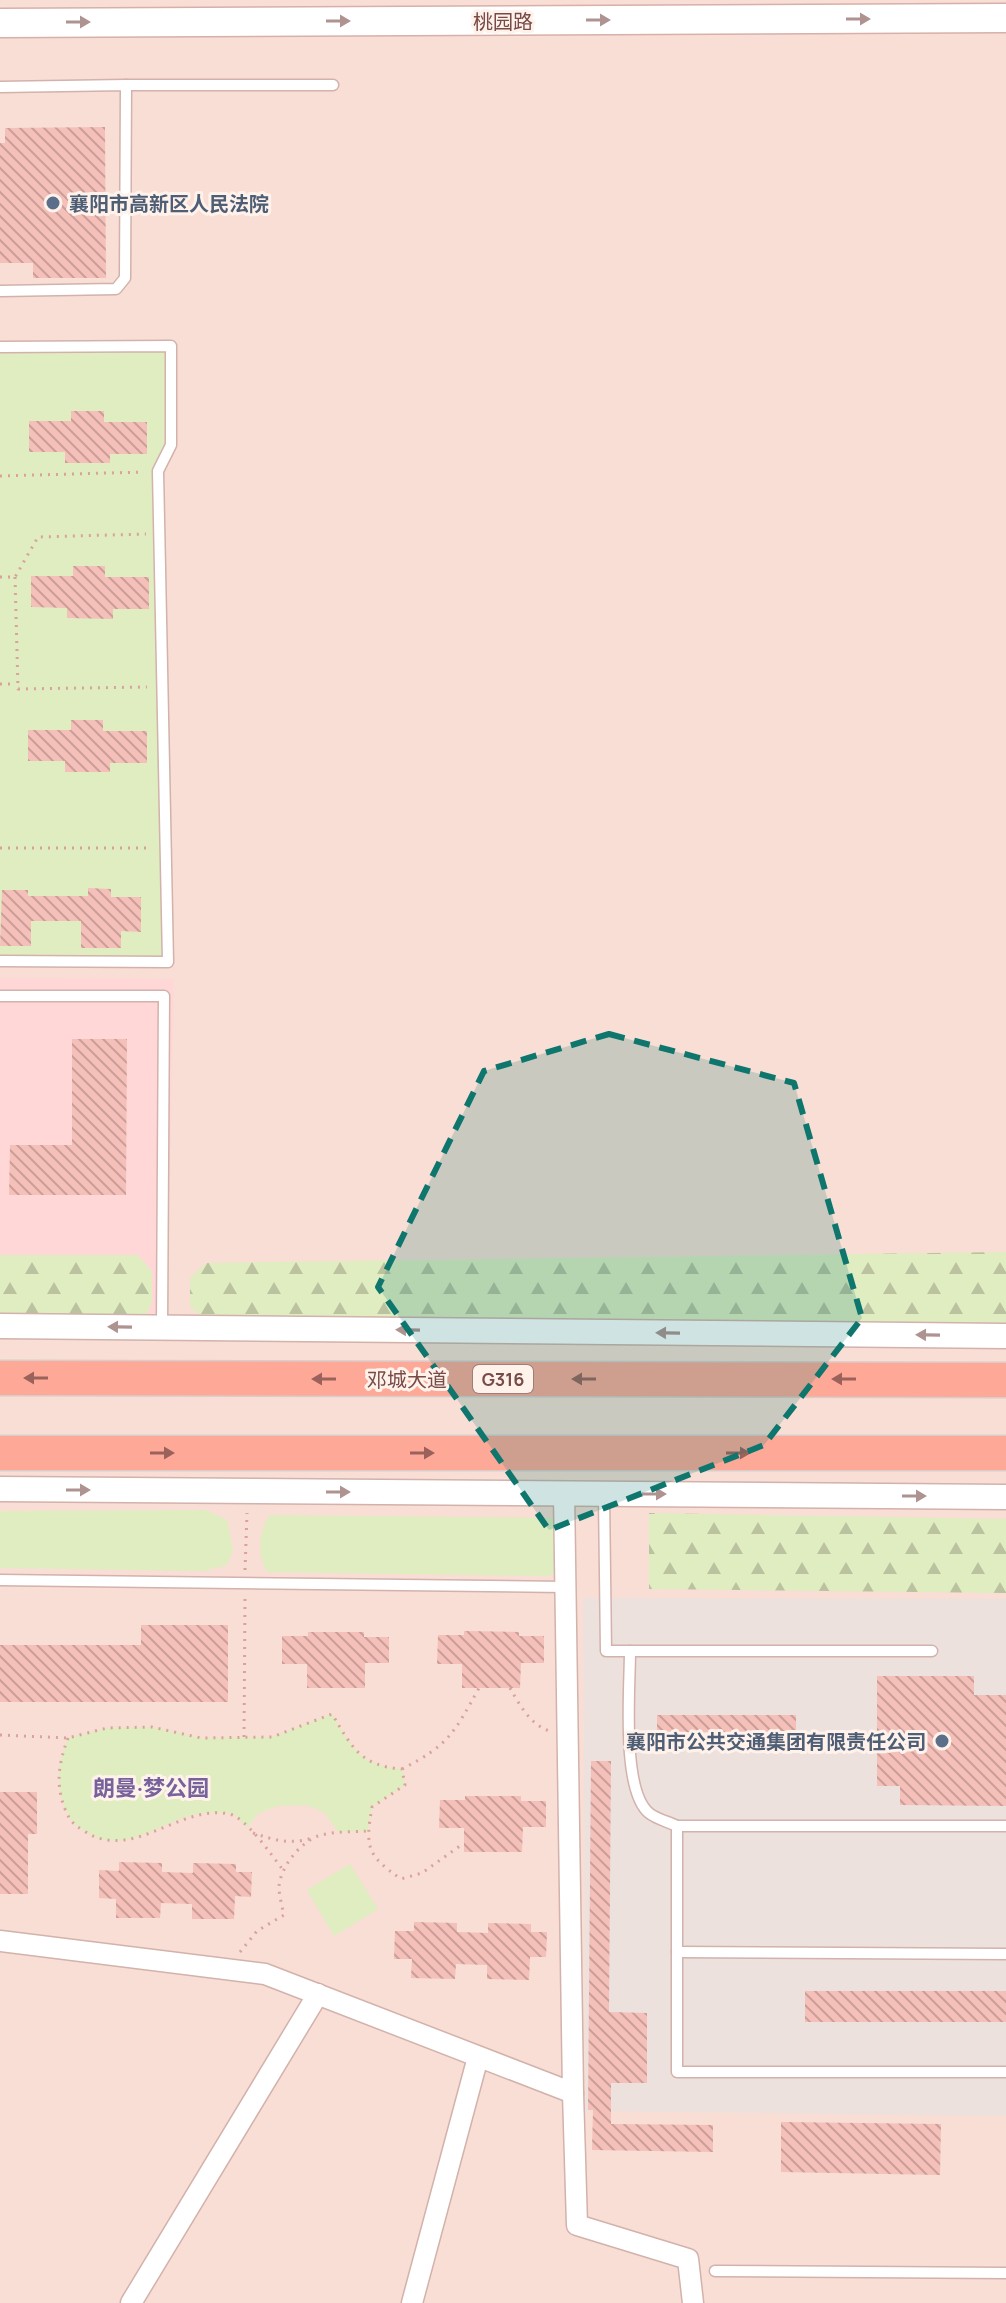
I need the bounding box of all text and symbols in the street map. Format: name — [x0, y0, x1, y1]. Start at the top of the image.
street label: 桃园路 — [473, 8, 533, 35]
one-way arrow — [846, 13, 871, 25]
one-way arrow — [586, 14, 611, 26]
one-way arrow — [326, 15, 351, 27]
one-way arrow — [66, 16, 91, 29]
place label: 襄阳市高新区人民法院 — [69, 190, 269, 217]
marker: 襄阳市高新区人民法院 — [44, 194, 62, 212]
one-way arrow — [107, 1321, 132, 1333]
one-way arrow — [395, 1324, 420, 1336]
one-way arrow — [655, 1327, 680, 1339]
one-way arrow — [915, 1329, 940, 1342]
road number: G316 — [473, 1365, 533, 1393]
street label: 邓城大道 — [367, 1366, 447, 1393]
one-way arrow — [23, 1372, 48, 1384]
one-way arrow — [311, 1373, 336, 1385]
one-way arrow — [571, 1373, 596, 1385]
one-way arrow — [831, 1373, 856, 1385]
one-way arrow — [150, 1447, 175, 1459]
one-way arrow — [410, 1447, 435, 1459]
one-way arrow — [726, 1447, 751, 1459]
one-way arrow — [66, 1484, 91, 1496]
one-way arrow — [326, 1485, 351, 1498]
one-way arrow — [642, 1488, 667, 1500]
one-way arrow — [902, 1490, 927, 1502]
place label: 襄阳市公共交通集团有限责任公司 — [626, 1728, 926, 1755]
marker: 襄阳市公共交通集团有限责任公司 — [933, 1732, 951, 1750]
district label: 朗曼·梦公园 — [93, 1773, 209, 1803]

